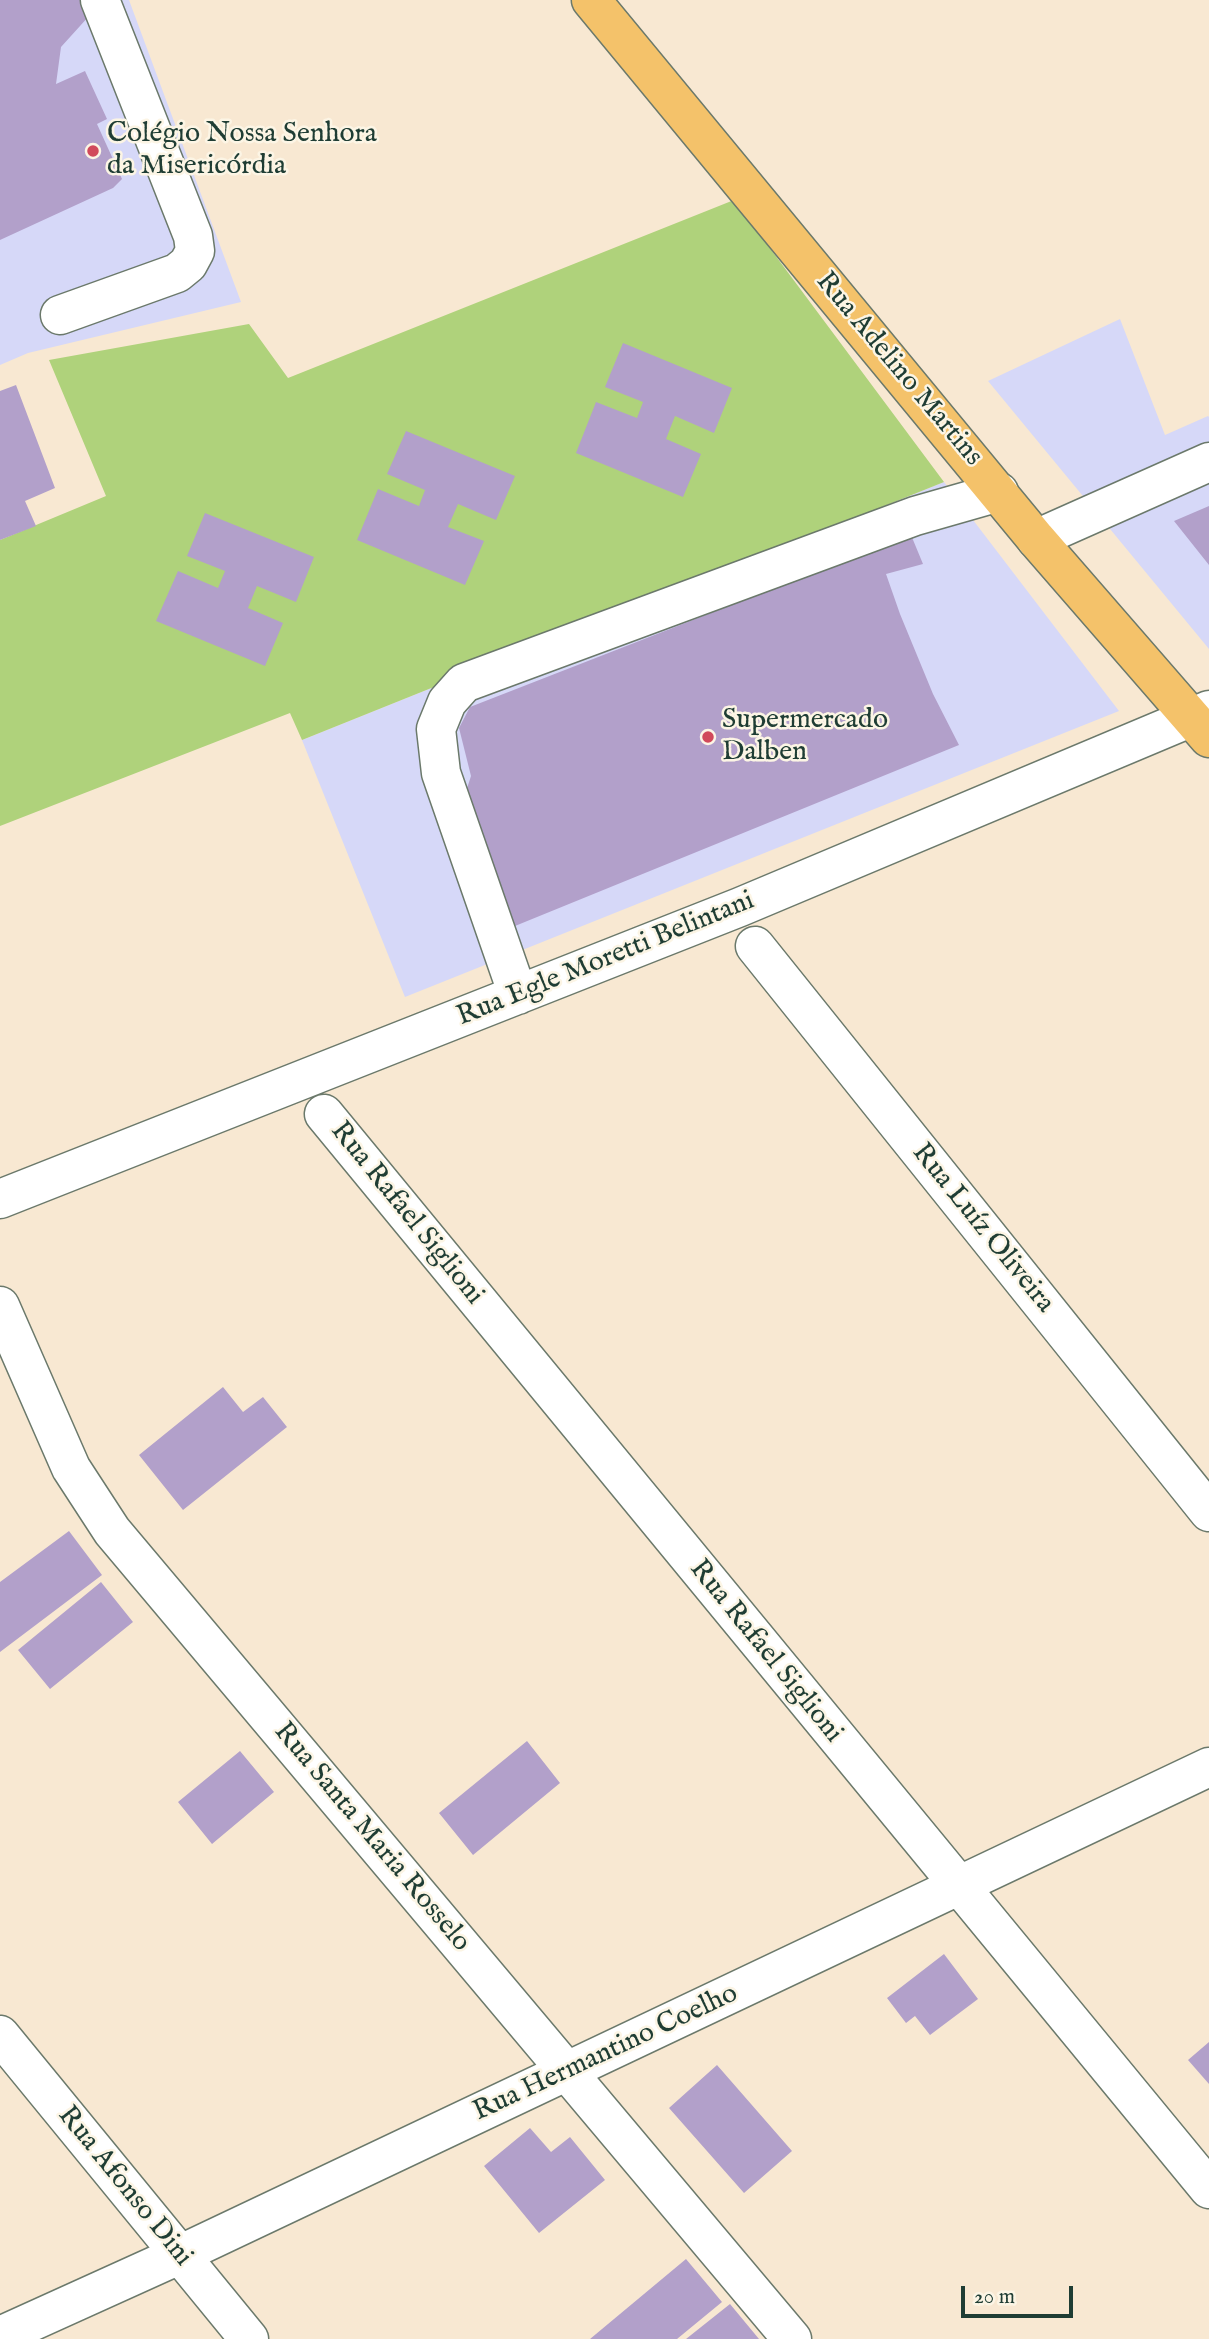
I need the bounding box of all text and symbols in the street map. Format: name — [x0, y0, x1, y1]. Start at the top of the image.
place label: Colégio Nossa Senhora da Misericórdia — [107, 118, 377, 184]
marker: Colégio Nossa Senhora da Misericórdia — [85, 143, 101, 159]
street label: Rua Adelino Martins — [807, 266, 989, 474]
place label: Supermercado Dalben — [722, 704, 888, 770]
marker: Supermercado Dalben — [700, 729, 716, 745]
street label: Rua Egle Moretti Belintani — [453, 885, 759, 1035]
street label: Rua Rafael Siglioni — [322, 1116, 490, 1312]
street label: Rua Luíz Oliveira — [903, 1138, 1061, 1320]
street label: Rua Rafael Siglioni — [681, 1554, 849, 1750]
street label: Rua Santa Maria Rosselo — [265, 1717, 477, 1959]
street label: Rua Hermantino Coelho — [468, 1978, 744, 2130]
street label: Rua Afonso Dini — [49, 2100, 199, 2274]
scale bar — [964, 2272, 1076, 2316]
text: 20 m — [974, 2284, 1015, 2311]

